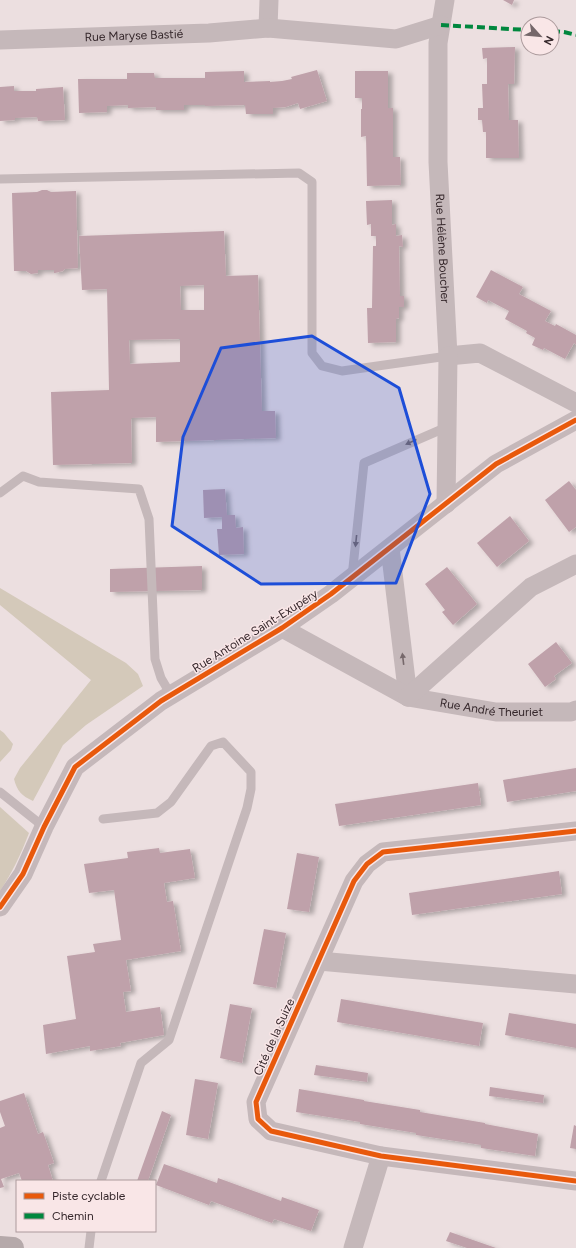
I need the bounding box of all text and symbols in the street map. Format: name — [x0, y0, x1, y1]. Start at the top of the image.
north arrow — [520, 16, 560, 56]
street label: Rue Maryse Bastié — [84, 27, 184, 44]
text: N — [541, 34, 556, 47]
street label: Rue Hélène Boucher — [433, 193, 452, 303]
one-way arrow — [405, 440, 417, 446]
one-way arrow — [352, 535, 359, 548]
street label: Rue Antoine Saint-Exupéry — [190, 586, 321, 675]
one-way arrow — [400, 653, 406, 665]
street label: Rue André Theuriet — [439, 696, 543, 719]
street label: Cité de la Suize — [251, 996, 297, 1078]
legend — [16, 1180, 156, 1232]
text: Piste cyclable — [52, 1189, 126, 1203]
text: Chemin — [52, 1209, 94, 1223]

